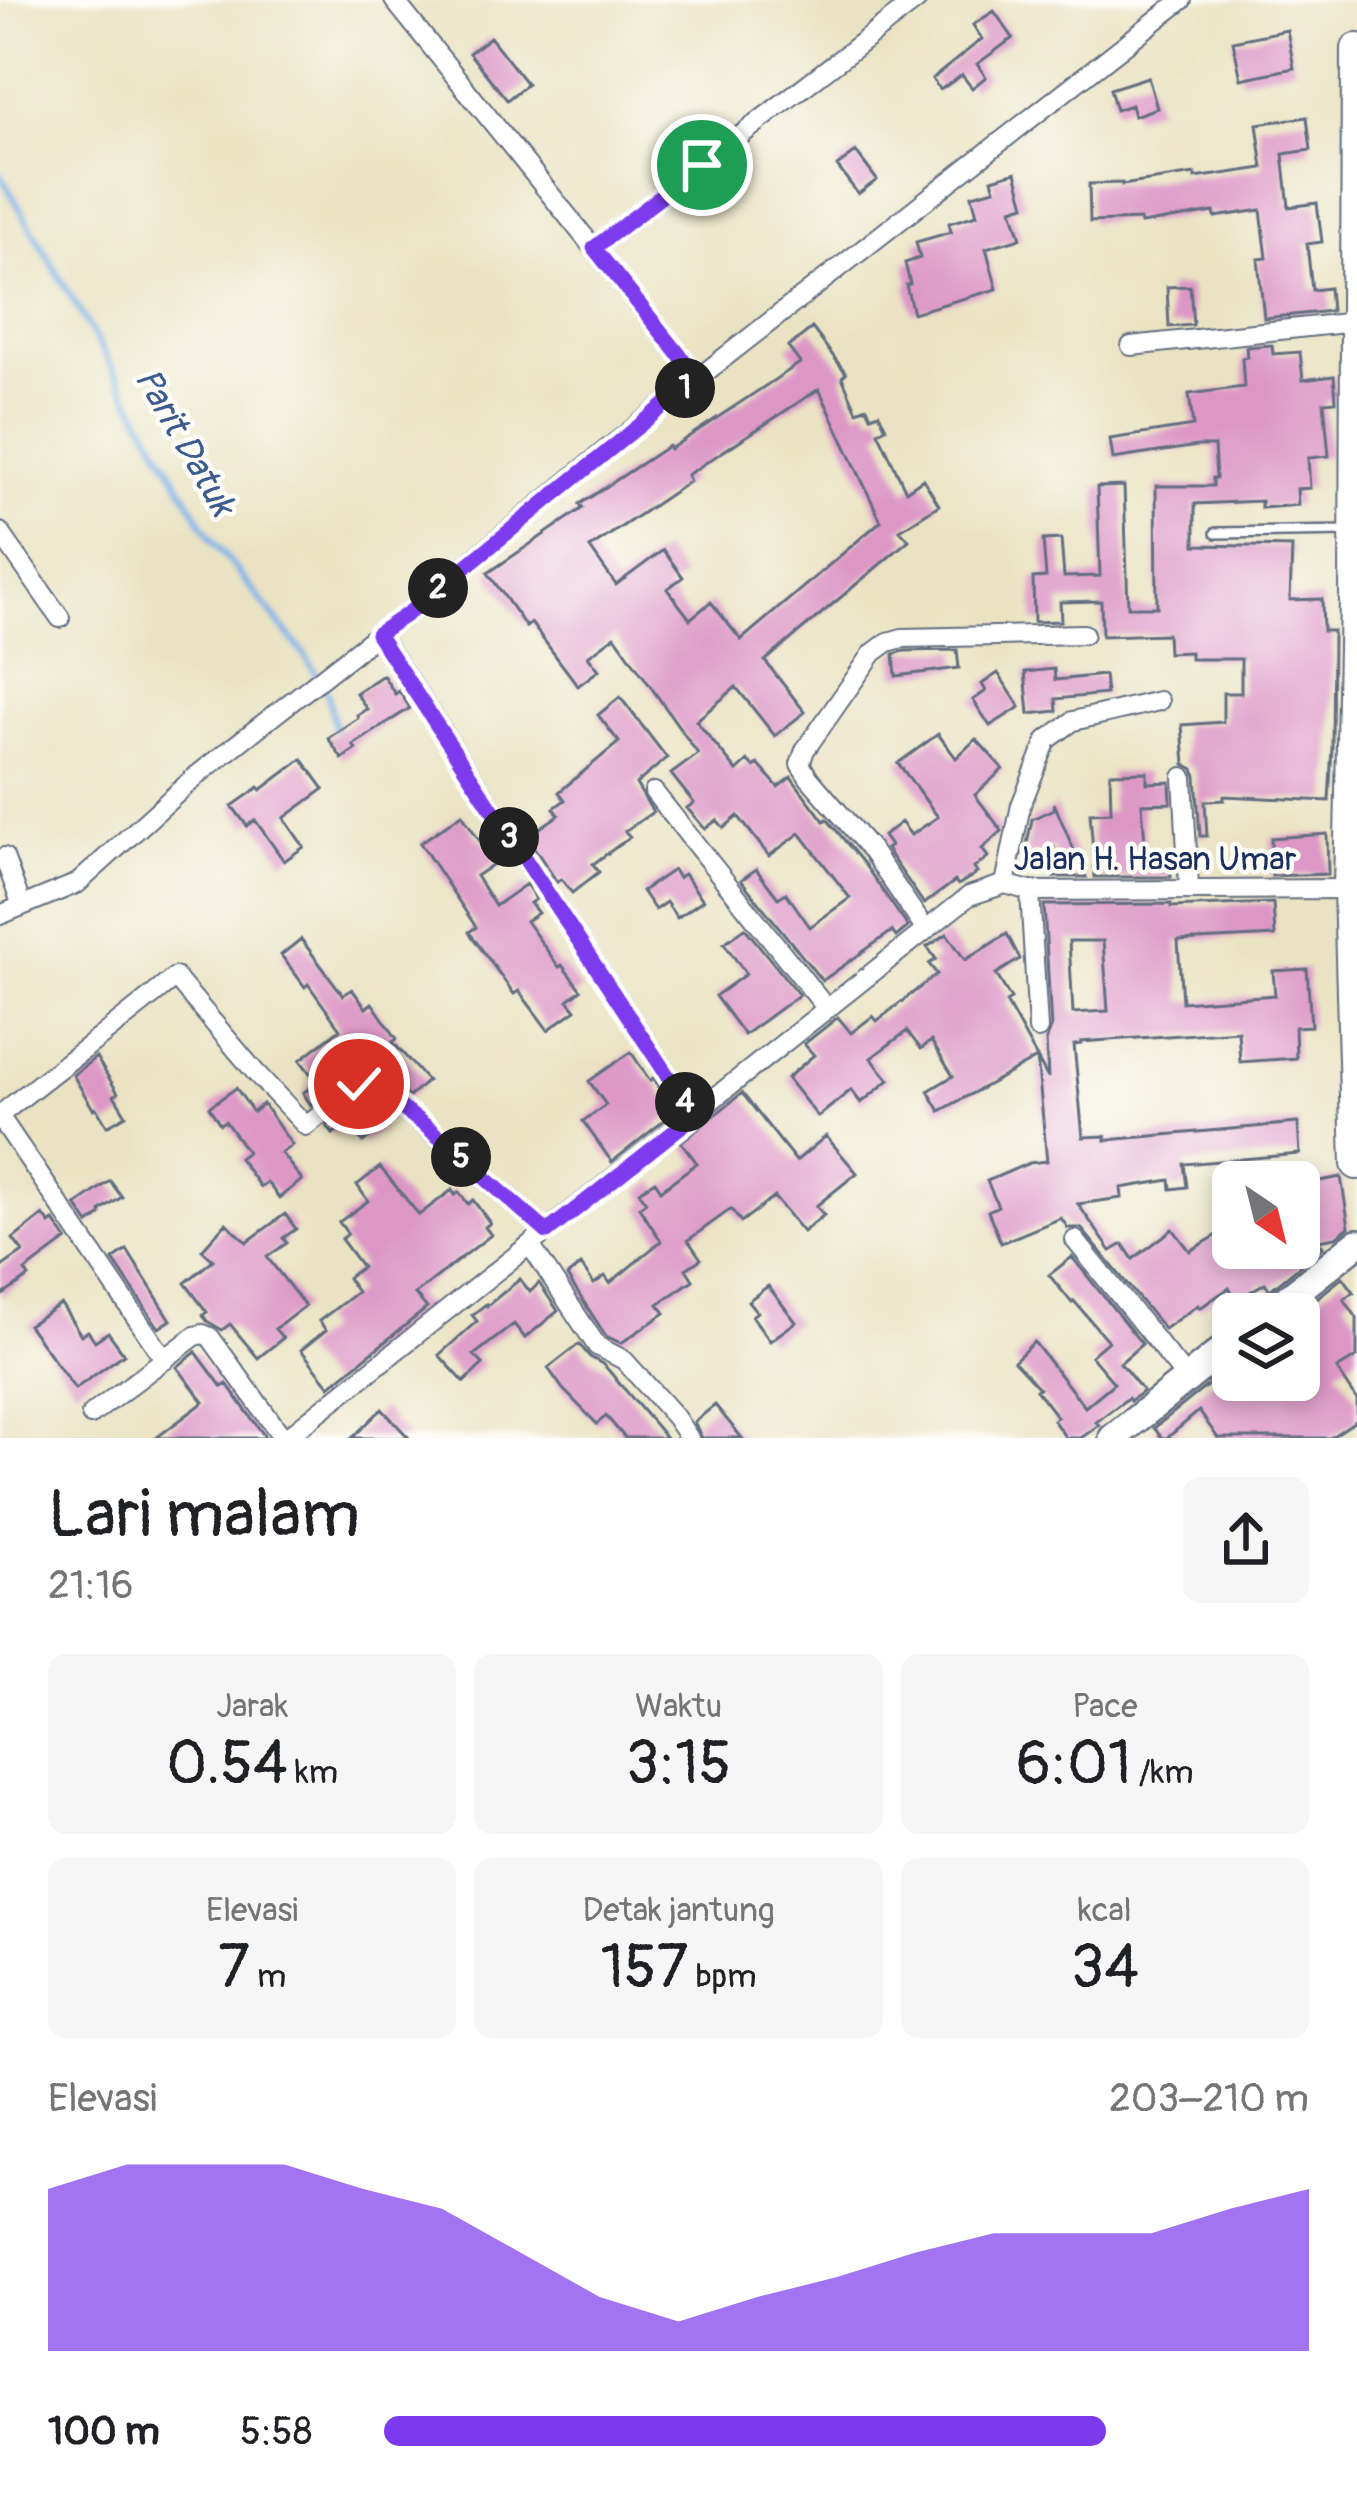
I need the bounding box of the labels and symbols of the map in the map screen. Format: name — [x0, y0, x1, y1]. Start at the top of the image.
pin — [651, 114, 753, 216]
pin: 1 — [655, 358, 715, 418]
water label: Parit Datuk — [125, 360, 246, 526]
pin: 2 — [408, 558, 468, 618]
pin: 3 — [479, 807, 539, 867]
street label: Jalan H. Hasan Umar — [1014, 839, 1297, 880]
pin — [308, 1033, 410, 1135]
pin: 4 — [655, 1072, 715, 1132]
pin: 5 — [431, 1127, 491, 1187]
north arrow — [1212, 1161, 1320, 1269]

